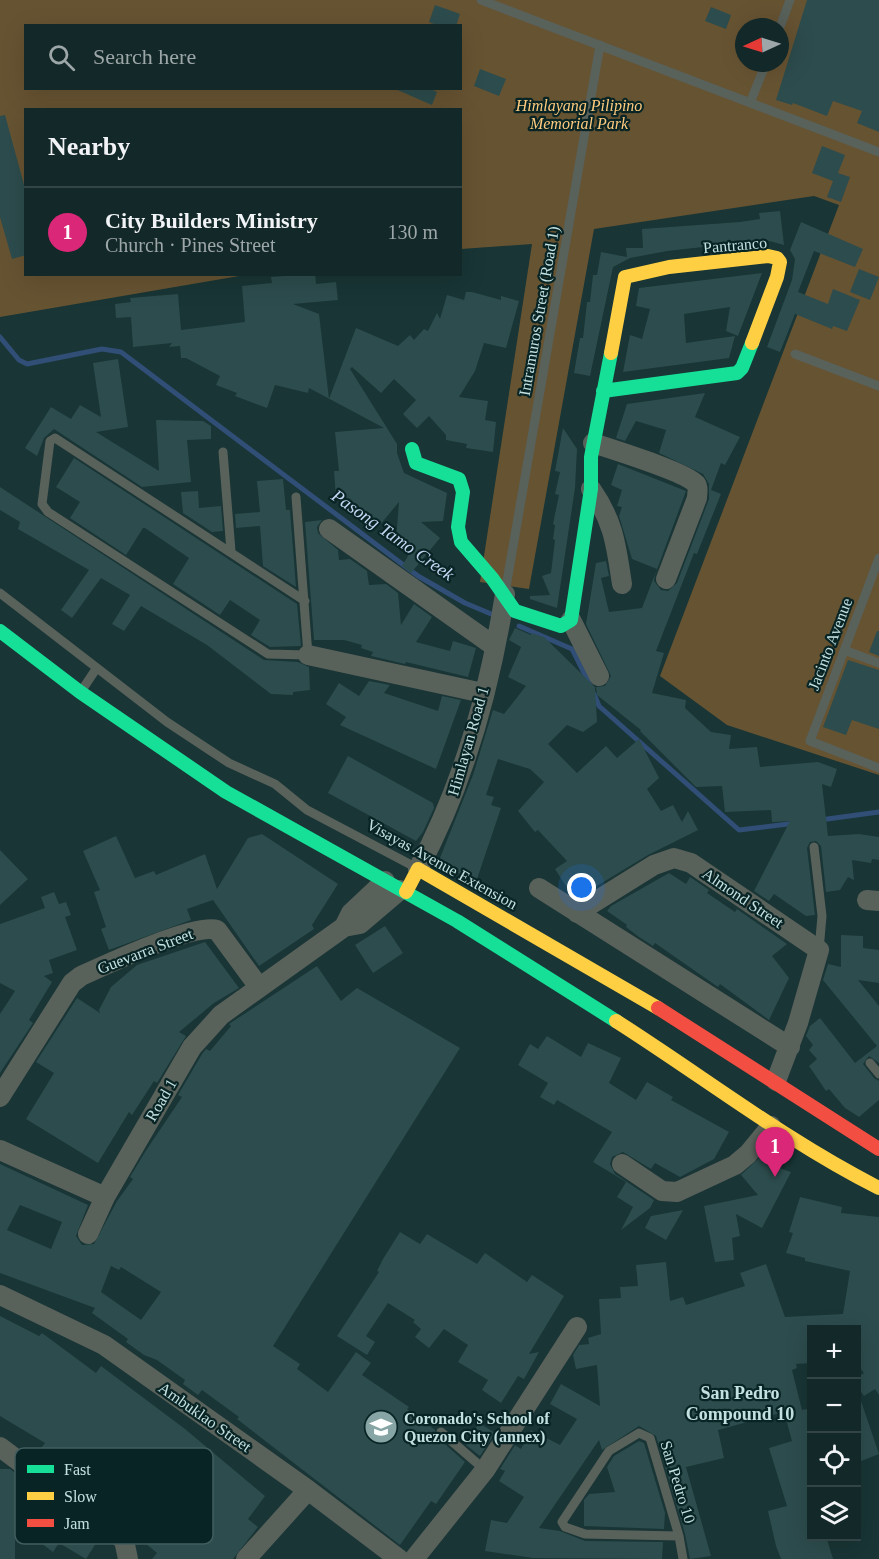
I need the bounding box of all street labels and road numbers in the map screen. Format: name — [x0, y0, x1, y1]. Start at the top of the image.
street label: Intramuros Street (Road 1) — [516, 225, 563, 397]
street label: Pantranco — [702, 234, 768, 256]
street label: Jacinto Avenue — [805, 596, 855, 692]
street label: Himlayan Road 1 — [444, 684, 493, 798]
street label: Visayas Avenue Extension — [363, 816, 520, 913]
street label: Almond Street — [699, 865, 787, 932]
street label: Guevarra Street — [95, 925, 196, 977]
street label: Road 1 — [142, 1076, 180, 1124]
street label: Ambuklao Street — [156, 1379, 255, 1456]
street label: San Pedro 10 — [657, 1439, 699, 1525]

